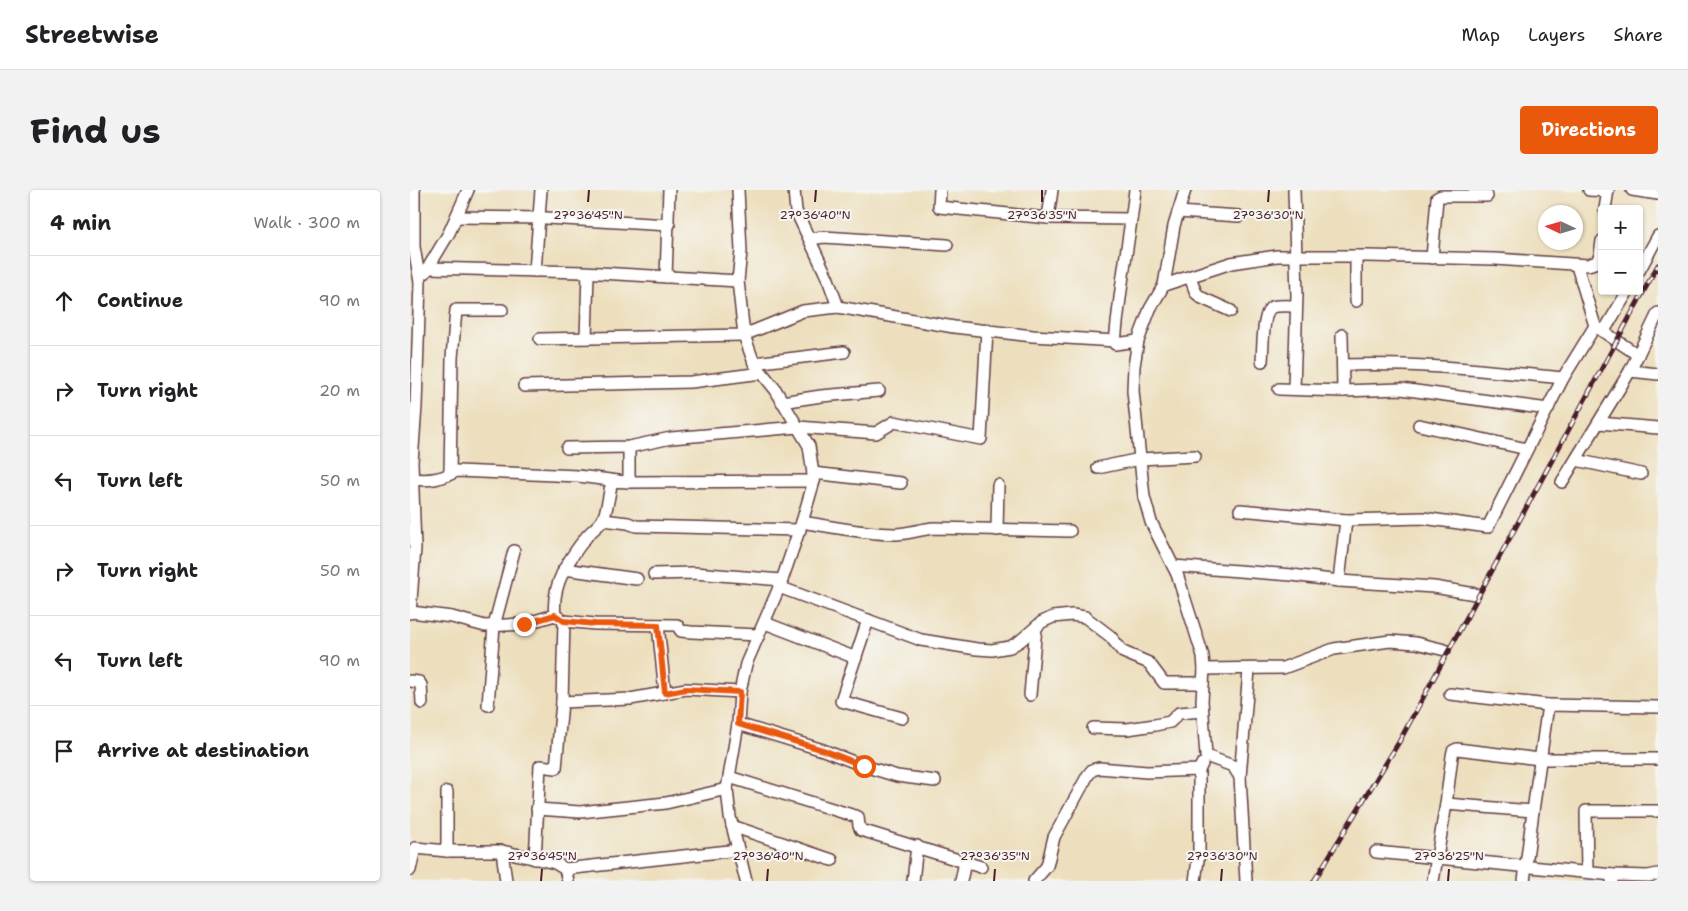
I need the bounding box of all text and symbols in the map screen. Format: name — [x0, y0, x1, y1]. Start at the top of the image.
text: Streetwise — [25, 19, 159, 51]
text: Map — [1462, 23, 1500, 47]
text: Layers — [1528, 23, 1585, 47]
text: Share — [1613, 23, 1663, 47]
button: Directions — [1520, 106, 1658, 154]
text: Find us — [30, 107, 161, 154]
north arrow — [1538, 205, 1583, 250]
map controls — [1598, 205, 1643, 295]
button: + — [1598, 205, 1643, 250]
text: 27°36'45"N — [553, 207, 623, 223]
text: 27°36'40"N — [779, 207, 851, 223]
text: 27°36'35"N — [1007, 207, 1077, 223]
text: 27°36'30"N — [1232, 207, 1304, 223]
text: 4 min — [50, 209, 111, 237]
text: Walk · 300 m — [253, 212, 360, 233]
button: − — [1598, 250, 1643, 295]
icon: ahead — [50, 287, 78, 315]
text: Continue — [97, 288, 183, 313]
text: 90 m — [319, 290, 360, 311]
icon: right — [50, 377, 78, 405]
text: Turn right — [97, 378, 198, 403]
text: 20 m — [319, 380, 360, 401]
icon: left — [50, 467, 78, 495]
text: Turn left — [97, 468, 183, 493]
text: 50 m — [320, 470, 360, 491]
icon: right — [50, 557, 78, 585]
text: Turn right — [97, 558, 198, 583]
text: 50 m — [320, 560, 360, 581]
route end — [513, 613, 536, 636]
icon: left — [50, 647, 78, 675]
text: Turn left — [97, 648, 183, 673]
text: 90 m — [319, 650, 360, 671]
icon: arrive — [50, 737, 78, 765]
text: Arrive at destination — [97, 738, 309, 763]
route start — [853, 755, 876, 778]
text: 27°36'45"N — [507, 848, 577, 864]
text: 27°36'40"N — [732, 848, 804, 864]
text: 27°36'35"N — [960, 848, 1030, 864]
text: 27°36'30"N — [1186, 848, 1258, 864]
text: 27°36'25"N — [1414, 848, 1484, 864]

